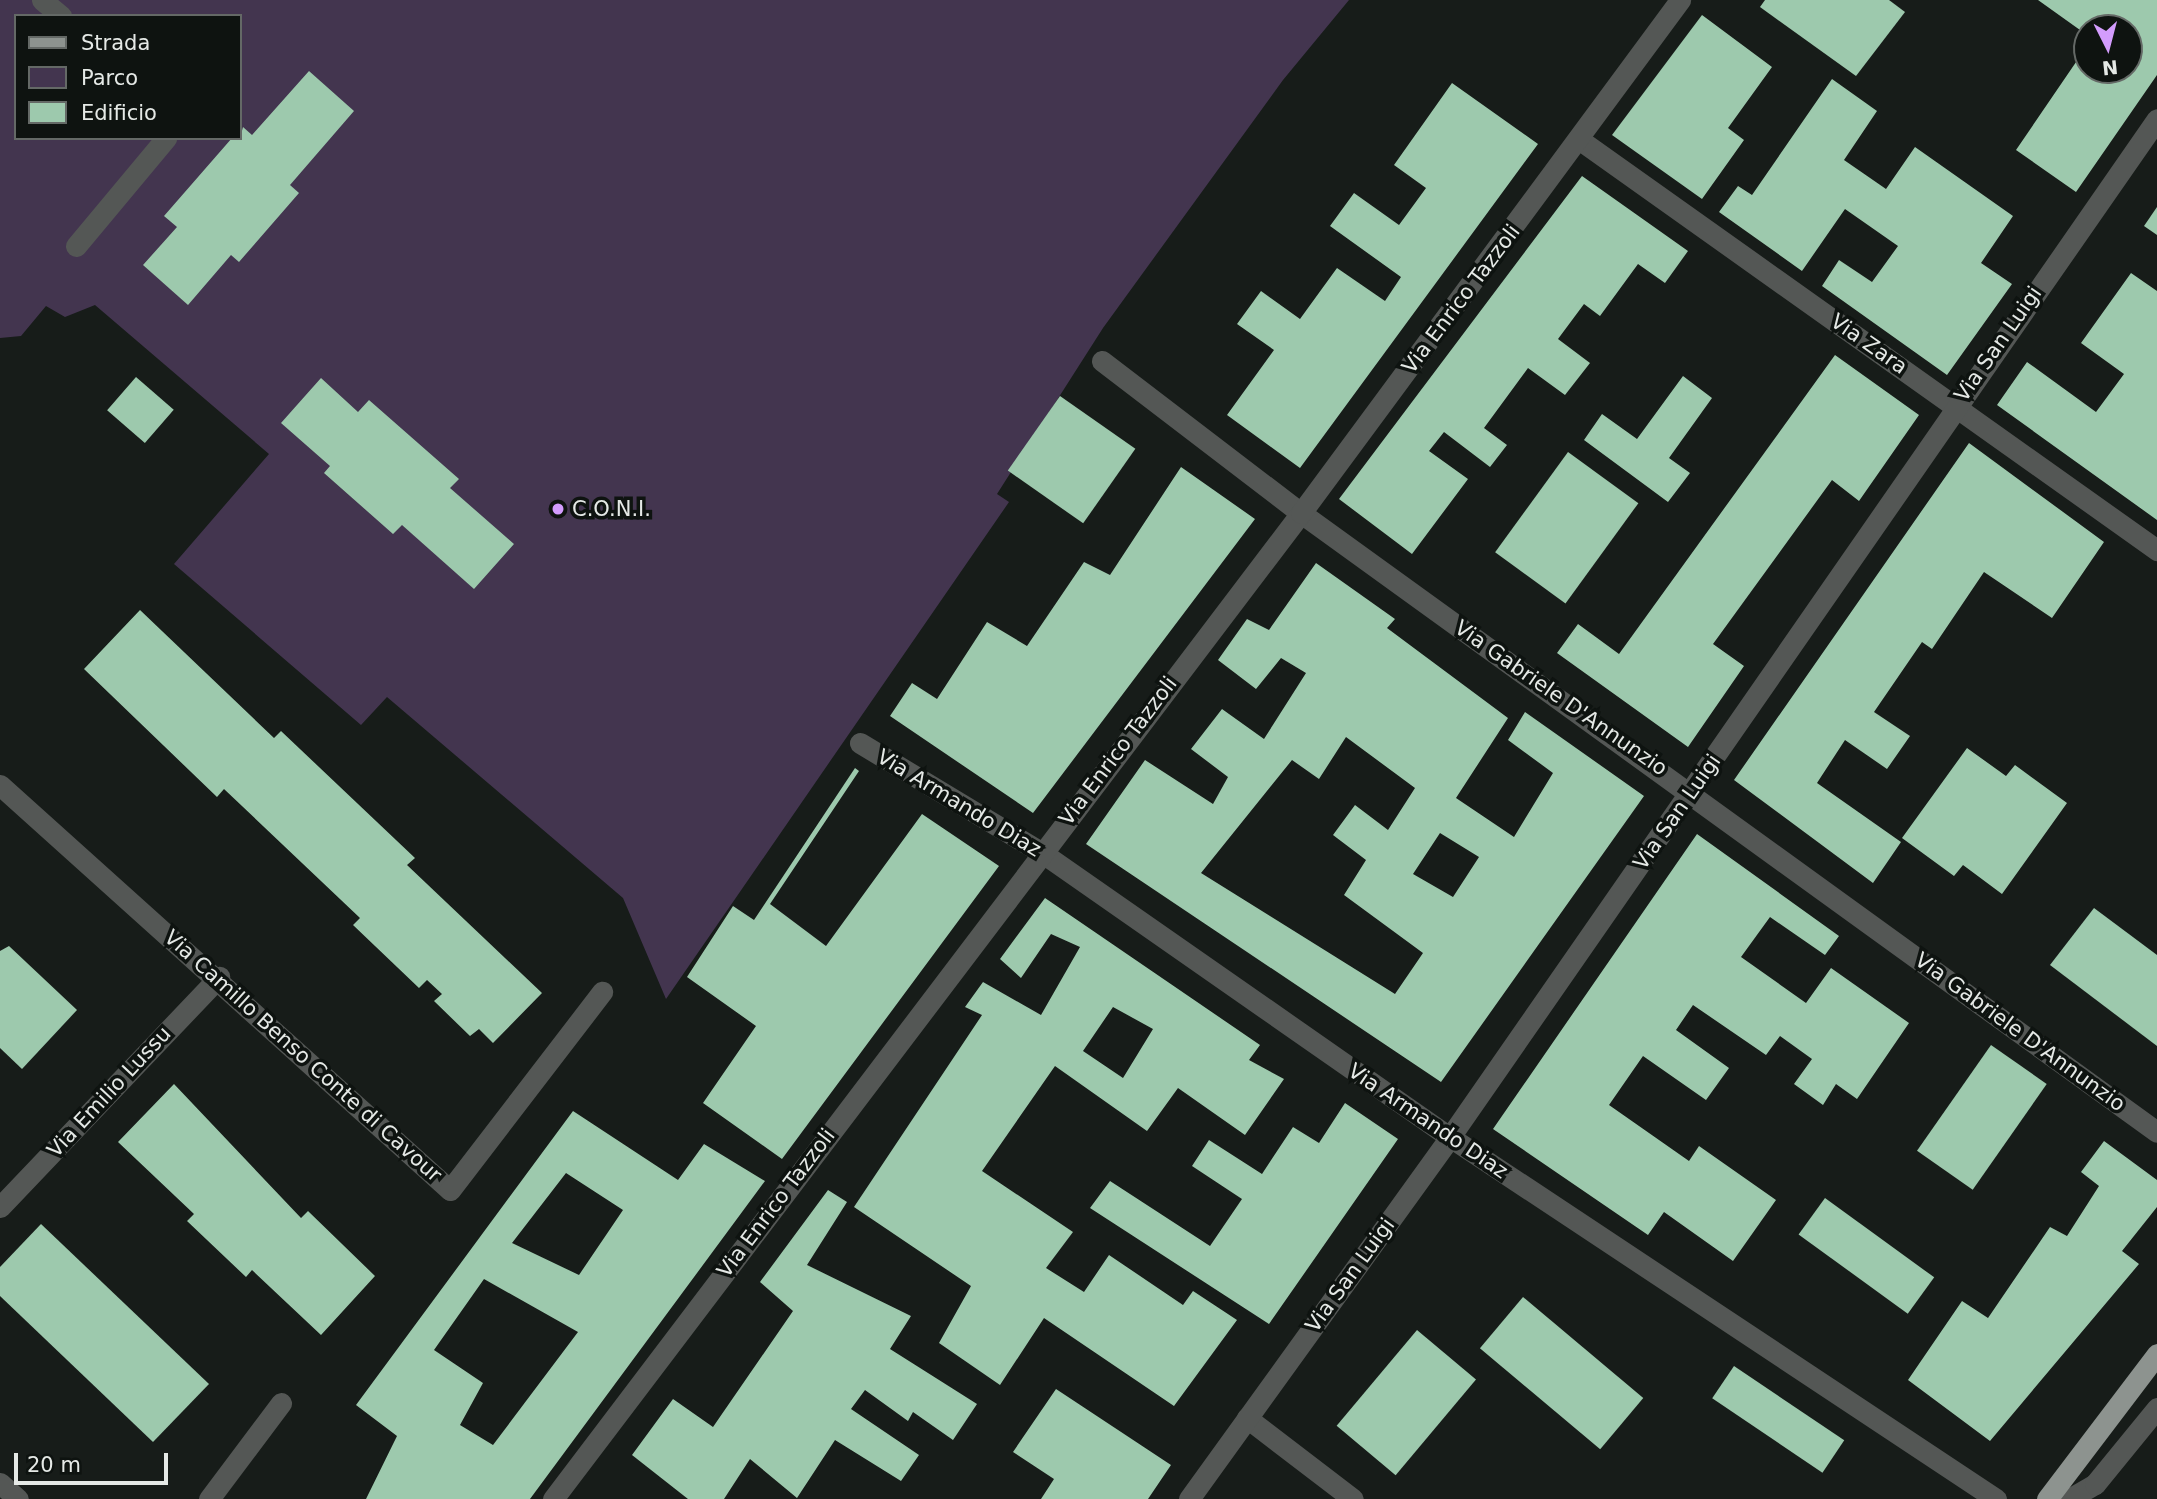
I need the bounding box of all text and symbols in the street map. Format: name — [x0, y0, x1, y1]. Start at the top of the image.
legend — [14, 14, 242, 140]
north arrow — [2073, 14, 2143, 84]
text: Strada — [81, 31, 150, 55]
text: N — [2101, 56, 2119, 80]
text: Parco — [81, 66, 138, 90]
text: Edificio — [81, 101, 157, 125]
street label: Via Enrico Tazzoli — [1397, 219, 1525, 379]
street label: Via San Luigi — [1949, 281, 2047, 407]
street label: Via Zara — [1826, 308, 1912, 380]
place label: C.O.N.I. — [572, 496, 651, 522]
marker: C.O.N.I. — [550, 501, 566, 517]
street label: Via Gabriele D'Annunzio — [1450, 615, 1672, 781]
street label: Via Enrico Tazzoli — [1054, 671, 1182, 831]
street label: Via Armando Diaz — [872, 744, 1046, 862]
street label: Via San Luigi — [1628, 749, 1726, 875]
street label: Via Camillo Benso Conte di Cavour — [159, 925, 447, 1187]
street label: Via Gabriele D'Annunzio — [1910, 947, 2130, 1117]
street label: Via Emilio Lussu — [42, 1021, 176, 1163]
street label: Via Armando Diaz — [1343, 1058, 1513, 1184]
street label: Via Enrico Tazzoli — [712, 1123, 840, 1283]
street label: Via San Luigi — [1300, 1213, 1400, 1337]
scale bar — [18, 1440, 172, 1484]
text: 20 m — [27, 1453, 81, 1477]

